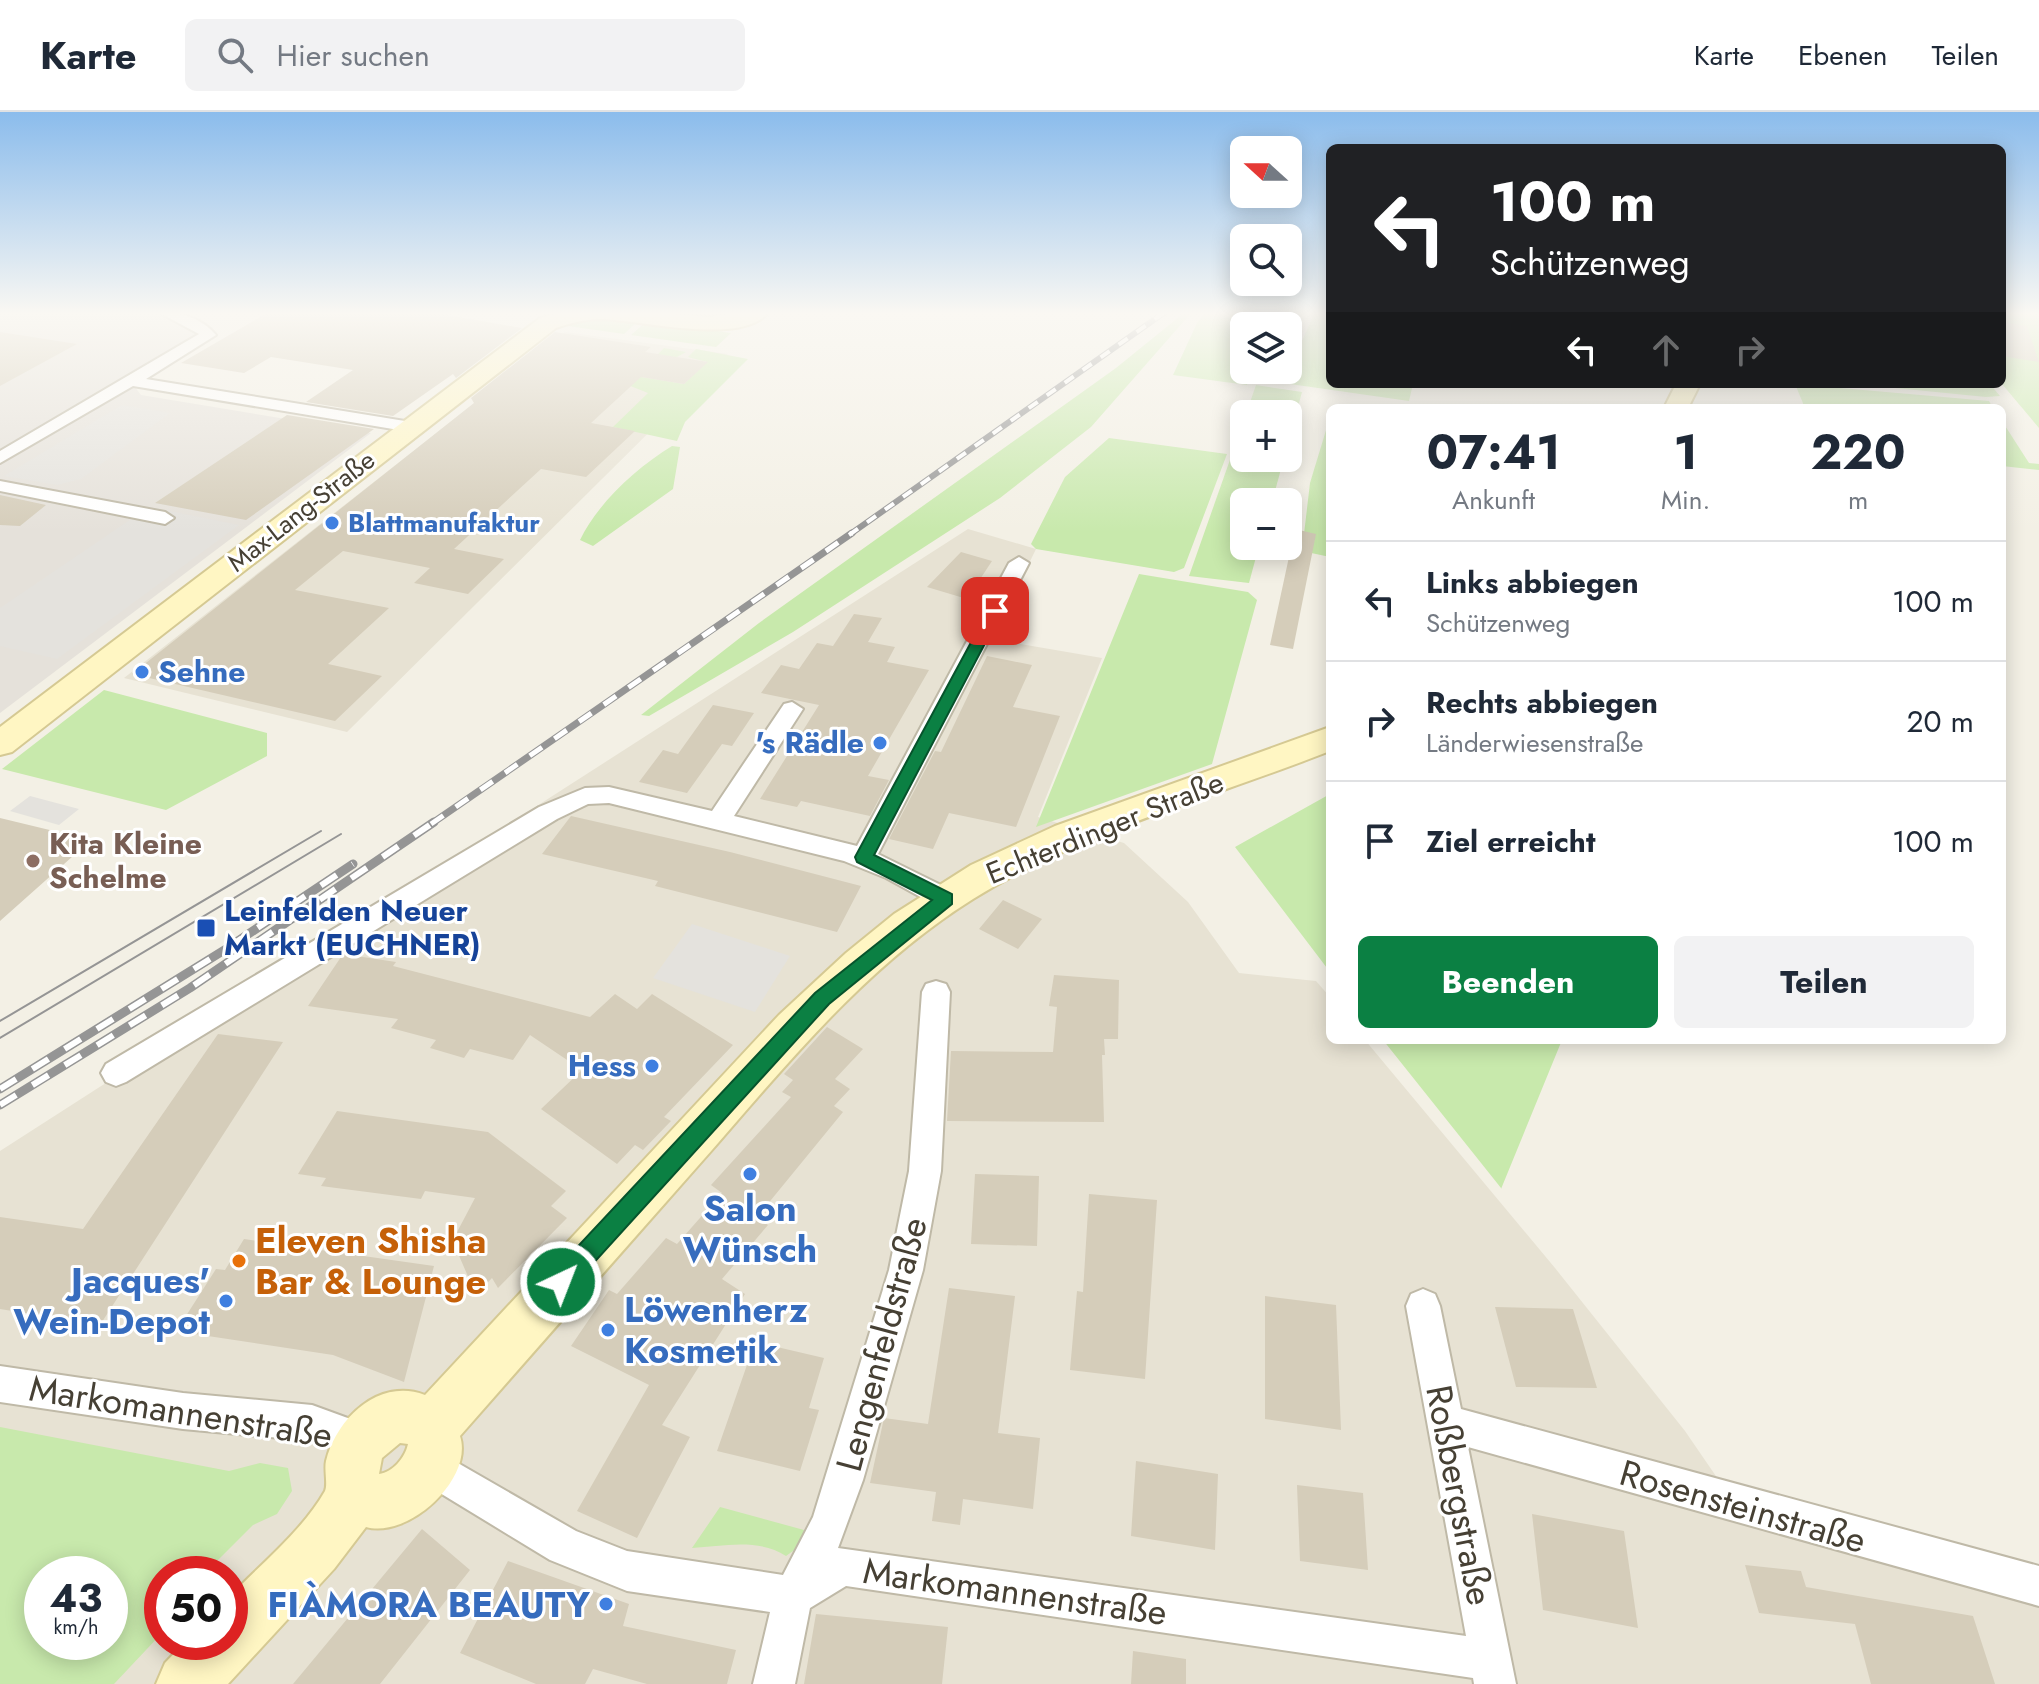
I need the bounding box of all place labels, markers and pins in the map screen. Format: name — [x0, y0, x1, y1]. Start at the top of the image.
place label: Blattmanufaktur — [348, 504, 540, 542]
marker: Blattmanufaktur — [323, 514, 341, 532]
pin — [961, 577, 1029, 645]
place label: Sehne — [158, 650, 245, 693]
marker: Sehne — [133, 663, 151, 681]
place label: 's Rädle — [756, 721, 864, 764]
marker: 's Rädle — [871, 734, 889, 752]
place label: Kita Kleine Schelme — [49, 822, 202, 899]
marker: Kita Kleine Schelme — [24, 852, 42, 870]
place label: Leinfelden Neuer Markt (EUCHNER) — [224, 889, 481, 966]
marker: Leinfelden Neuer Markt (EUCHNER) — [195, 917, 217, 939]
place label: Hess — [568, 1044, 636, 1087]
marker: Hess — [643, 1057, 661, 1075]
marker: Salon Wünsch — [741, 1165, 759, 1183]
place label: Salon Wünsch — [683, 1182, 817, 1275]
place label: Eleven Shisha Bar & Lounge — [255, 1214, 486, 1307]
marker: Eleven Shisha Bar & Lounge — [230, 1252, 248, 1270]
place label: Jacques' Wein-Depot — [13, 1254, 211, 1347]
place label: Löwenherz Kosmetik — [624, 1283, 808, 1376]
marker: Jacques' Wein-Depot — [217, 1292, 235, 1310]
marker: Löwenherz Kosmetik — [599, 1321, 617, 1339]
place label: FIÀMORA BEAUTY — [268, 1578, 590, 1630]
marker: FIÀMORA BEAUTY — [597, 1595, 615, 1613]

